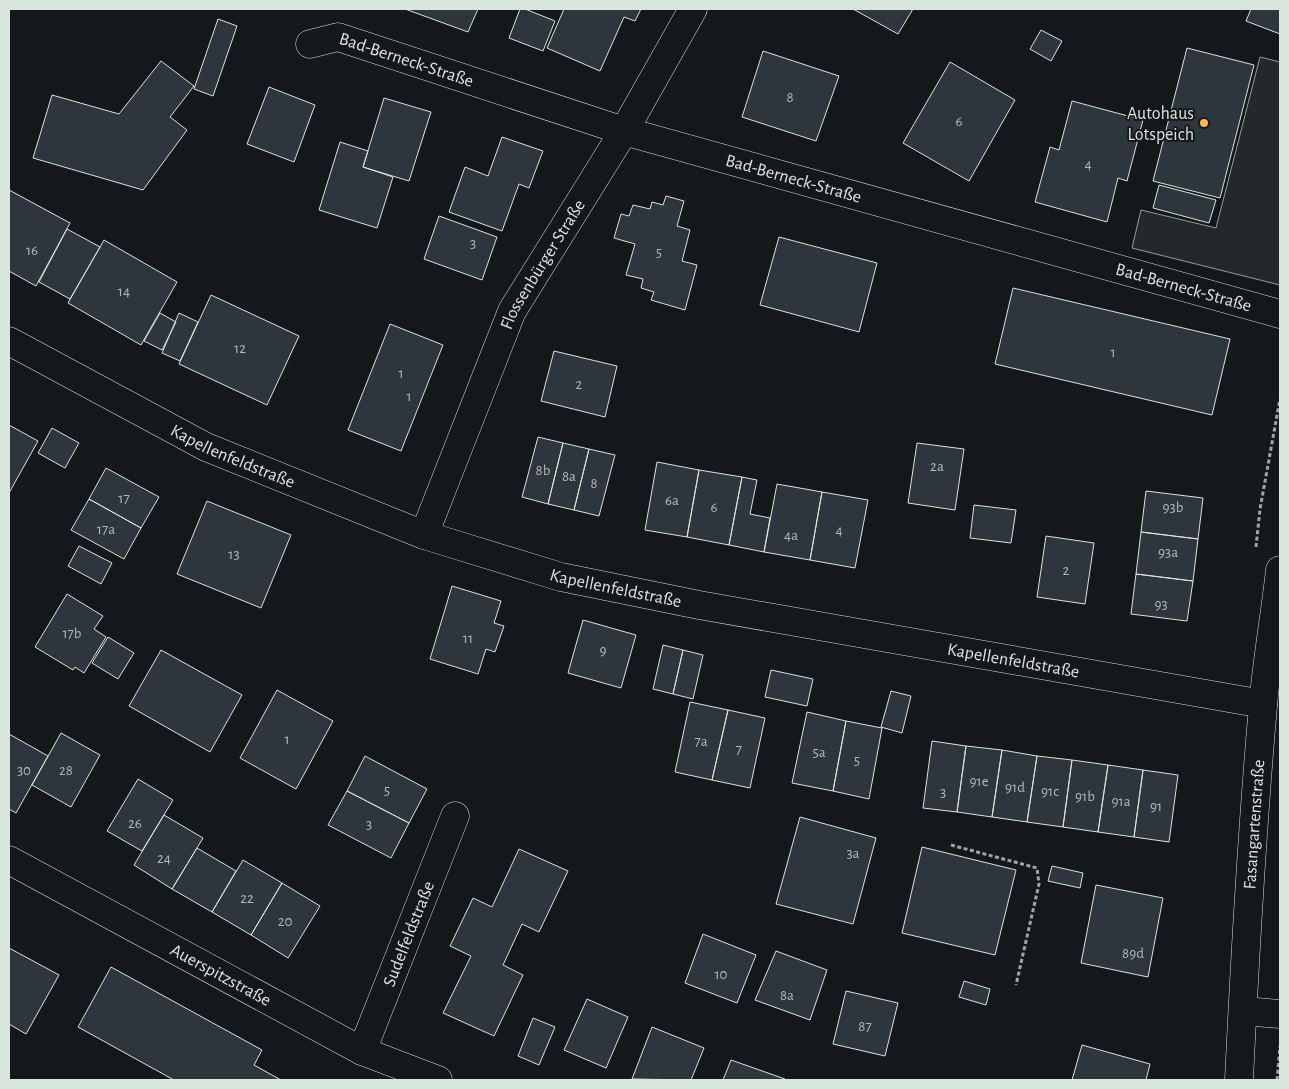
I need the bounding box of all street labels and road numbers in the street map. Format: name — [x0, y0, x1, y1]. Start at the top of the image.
street label: Bad-Berneck-Straße — [337, 30, 476, 91]
street label: Bad-Berneck-Straße — [723, 152, 863, 207]
street label: Flossenbürger Straße — [498, 197, 589, 332]
street label: Bad-Berneck-Straße — [1114, 261, 1253, 316]
street label: Kapellenfeldstraße — [167, 422, 297, 492]
street label: Kapellenfeldstraße — [548, 566, 683, 611]
street label: Kapellenfeldstraße — [946, 641, 1081, 682]
street label: Fasangartenstraße — [1241, 759, 1268, 890]
street label: Sudelfeldstraße — [380, 879, 438, 989]
street label: Auerspitzstraße — [167, 941, 274, 1010]

